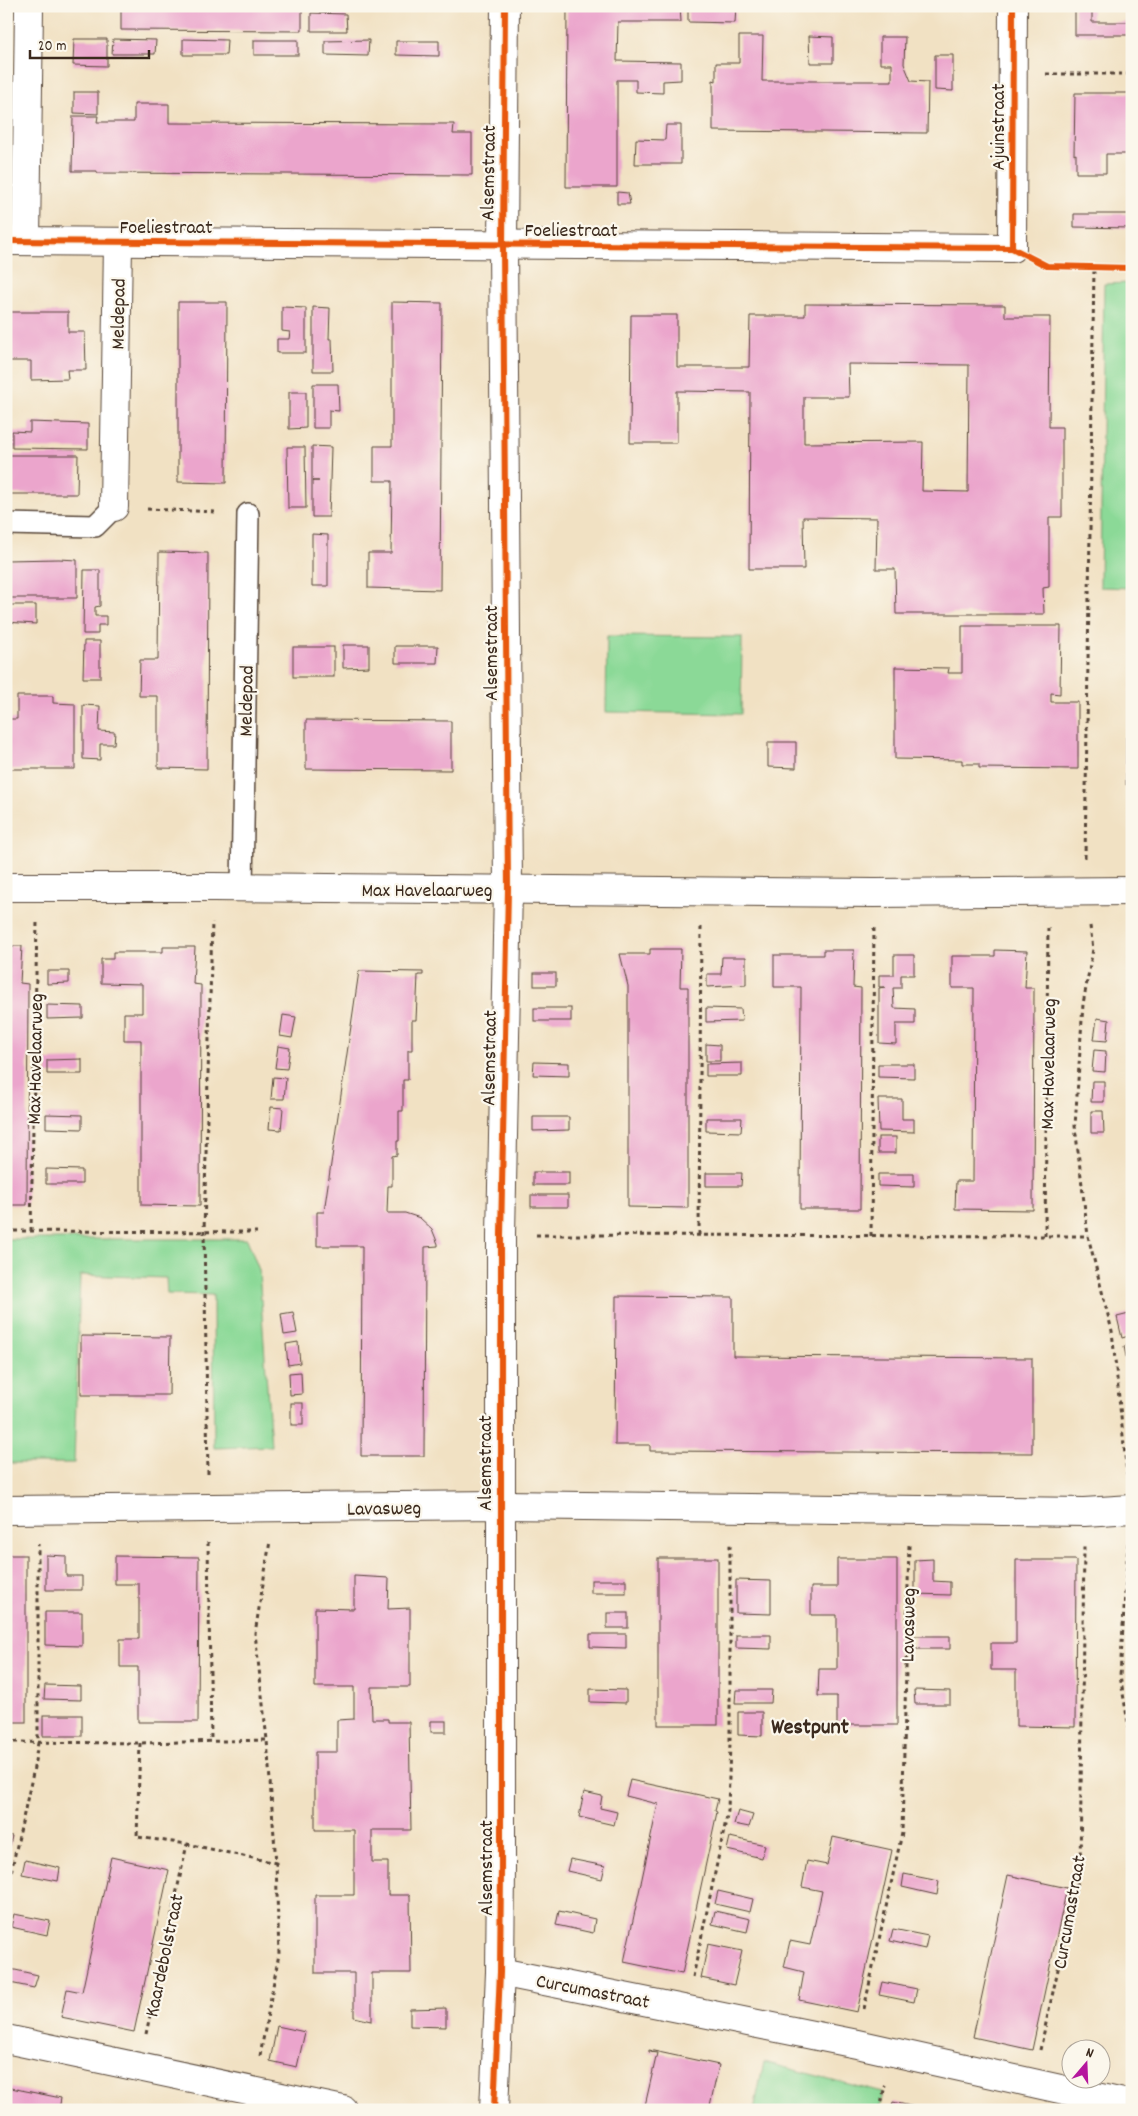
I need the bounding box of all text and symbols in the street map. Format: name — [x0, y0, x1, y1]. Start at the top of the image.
scale bar — [30, 28, 149, 60]
text: 20 m — [38, 36, 66, 58]
street label: Ajuinstraat — [986, 83, 1014, 171]
street label: Alsemstraat — [475, 125, 505, 221]
street label: Foeliestraat — [119, 215, 213, 243]
street label: Foeliestraat — [524, 218, 618, 246]
street label: Meldepad — [105, 278, 135, 350]
street label: Alsemstraat — [479, 605, 507, 701]
street label: Meldepad — [233, 665, 263, 737]
street label: Max Havelaarweg — [361, 878, 493, 906]
street label: Max Havelaarweg — [22, 993, 52, 1125]
street label: Max Havelaarweg — [1035, 998, 1065, 1130]
street label: Alsemstraat — [476, 1010, 506, 1106]
street label: Alsemstraat — [473, 1415, 501, 1511]
street label: Lavasweg — [347, 1495, 421, 1525]
street label: Lavasweg — [895, 1588, 925, 1662]
district label: Westpunt — [771, 1713, 850, 1744]
street label: Alsemstraat — [474, 1820, 502, 1916]
street label: Curcumastraat — [1047, 1853, 1095, 1972]
street label: Kaardebolstraat — [139, 1891, 193, 2020]
street label: Curcumastraat — [533, 1968, 652, 2018]
north arrow — [1060, 2038, 1110, 2088]
text: N — [1083, 2043, 1096, 2064]

